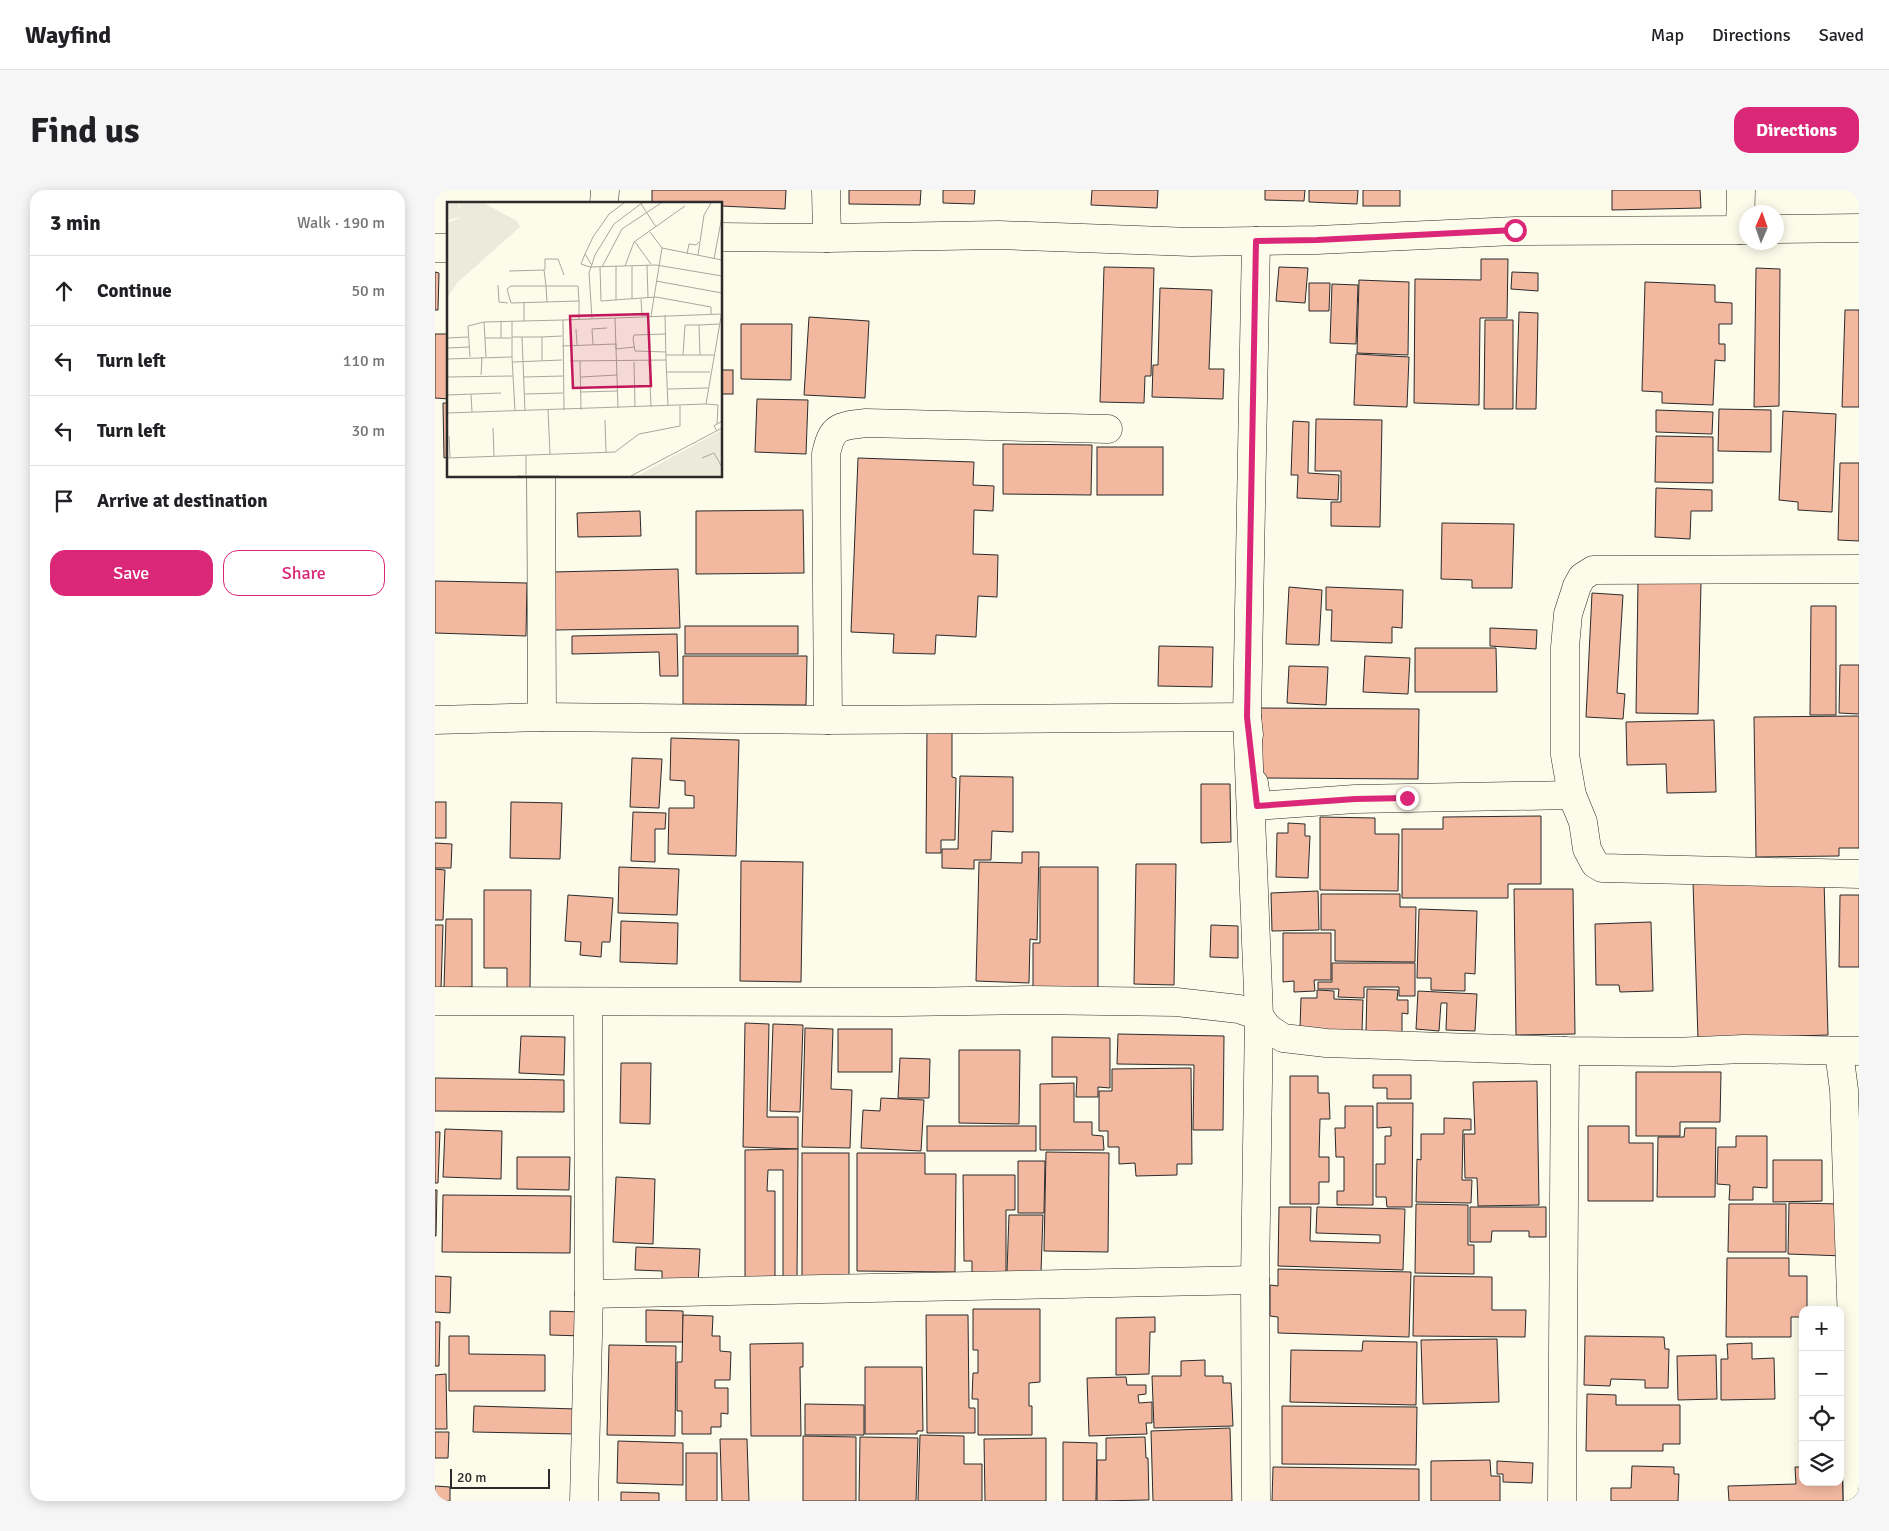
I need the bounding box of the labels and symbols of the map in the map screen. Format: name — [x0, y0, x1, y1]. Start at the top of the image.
inset map — [447, 202, 723, 478]
north arrow — [1739, 205, 1784, 250]
route start — [1504, 219, 1527, 242]
route end — [1396, 787, 1419, 810]
scale bar — [450, 1466, 550, 1489]

